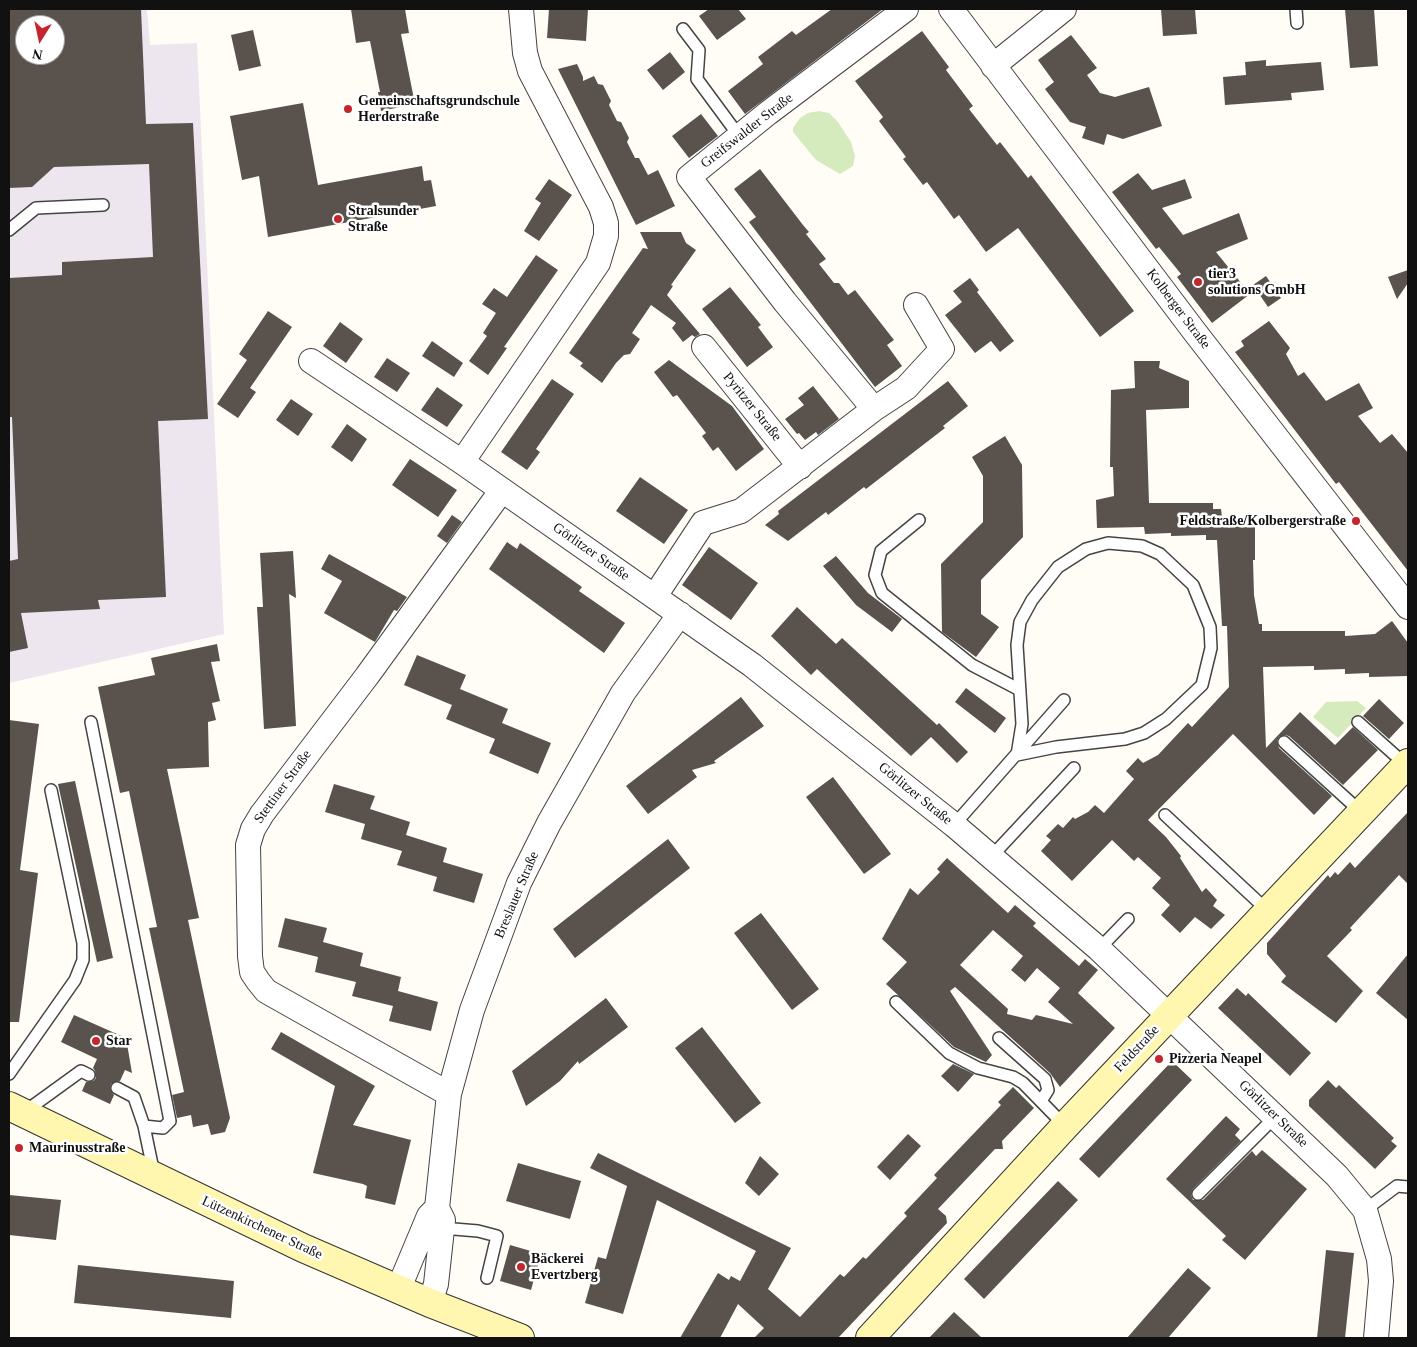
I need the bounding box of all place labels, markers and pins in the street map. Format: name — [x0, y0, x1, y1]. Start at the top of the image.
place label: Gemeinschaftsgrundschule Herderstraße — [358, 93, 520, 125]
marker: Gemeinschaftsgrundschule Herderstraße — [342, 103, 354, 115]
place label: Stralsunder Straße — [348, 203, 419, 236]
marker: Stralsunder Straße — [332, 213, 344, 225]
place label: tier3 solutions GmbH — [1208, 266, 1306, 298]
marker: tier3 solutions GmbH — [1192, 276, 1204, 288]
place label: Feldstraße/Kolbergerstraße — [1180, 513, 1346, 529]
marker: Feldstraße/Kolbergerstraße — [1350, 515, 1362, 527]
place label: Star — [106, 1033, 132, 1049]
marker: Star — [90, 1035, 102, 1047]
place label: Pizzeria Neapel — [1169, 1051, 1262, 1067]
marker: Pizzeria Neapel — [1153, 1053, 1165, 1065]
place label: Maurinusstraße — [29, 1140, 125, 1156]
marker: Maurinusstraße — [13, 1142, 25, 1154]
place label: Bäckerei Evertzberg — [531, 1251, 598, 1284]
marker: Bäckerei Evertzberg — [515, 1261, 527, 1273]

